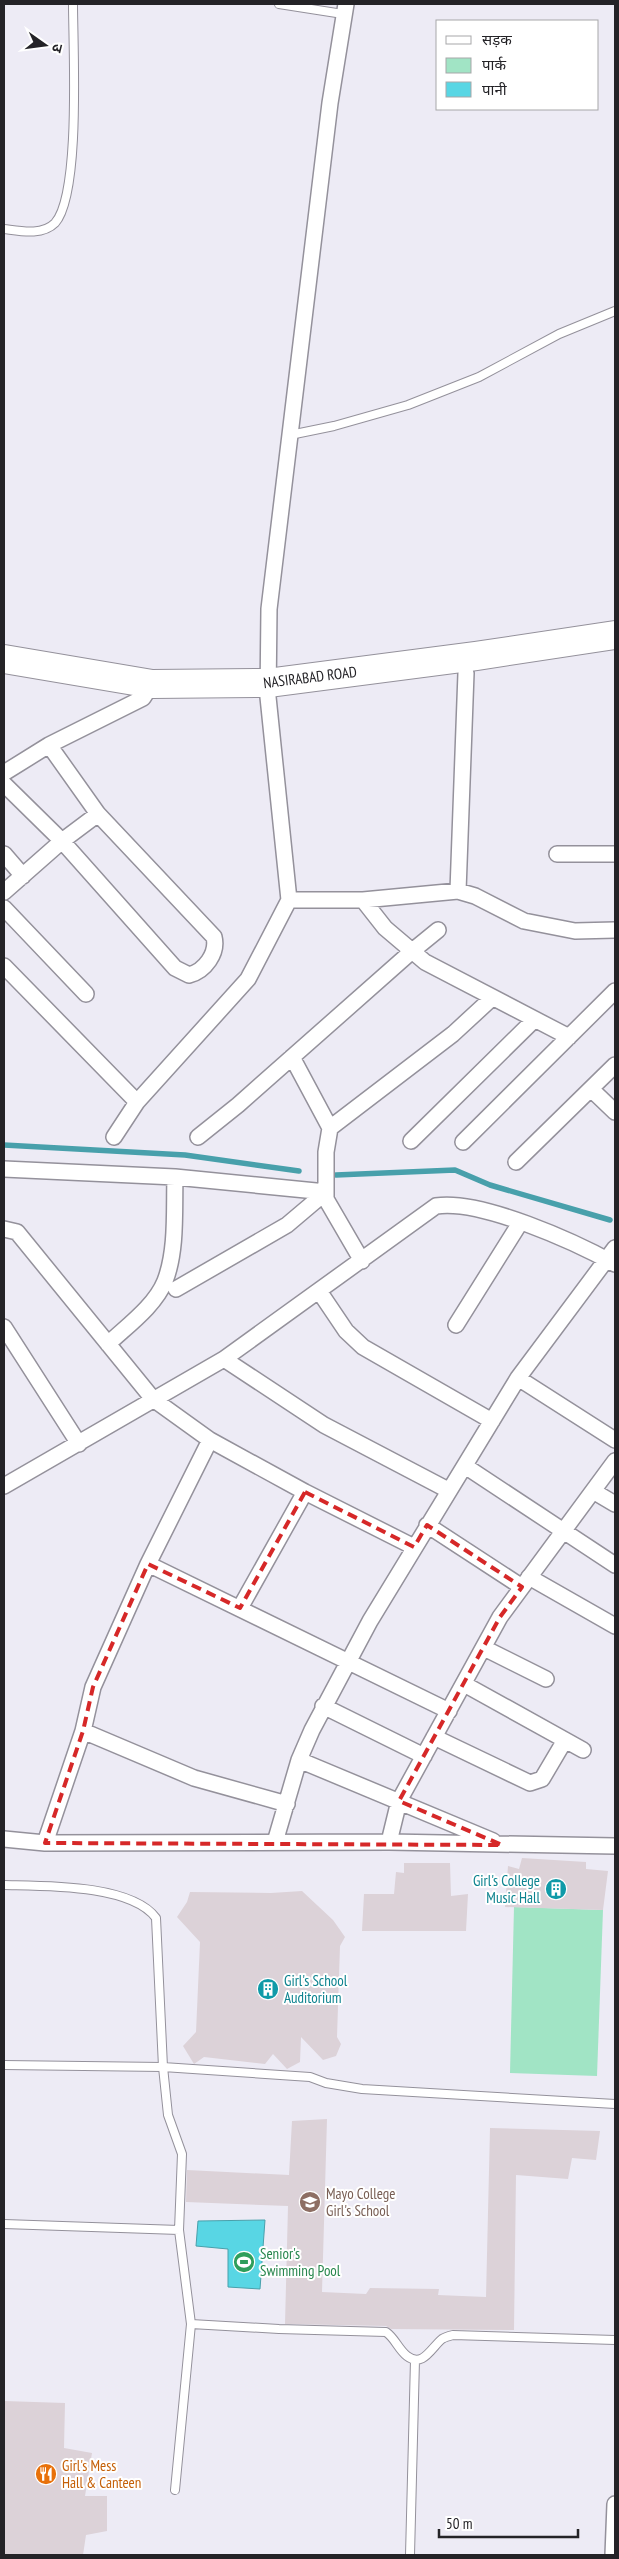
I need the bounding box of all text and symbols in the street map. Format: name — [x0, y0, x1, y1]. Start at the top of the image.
north arrow — [20, 20, 70, 70]
legend — [436, 20, 599, 110]
text: सड़क — [482, 30, 512, 49]
text: उ — [48, 42, 67, 55]
text: पार्क — [482, 55, 506, 74]
text: पानी — [482, 80, 508, 99]
street label: NASIRABAD ROAD — [262, 662, 358, 692]
place label: Girl's College Music Hall — [473, 1871, 541, 1907]
building icon: Girl's College Music Hall — [544, 1877, 568, 1901]
place label: Girl's School Auditorium — [284, 1971, 348, 2007]
building icon: Girl's School Auditorium — [256, 1977, 280, 2001]
place label: Mayo College Girl's School — [326, 2184, 396, 2220]
school or university icon: Mayo College Girl's School — [298, 2190, 322, 2214]
place label: Senior's Swimming Pool — [260, 2244, 341, 2280]
sports icon: Senior's Swimming Pool — [232, 2250, 256, 2274]
place label: Girl's Mess Hall & Canteen — [62, 2456, 141, 2492]
restaurant icon: Girl's Mess Hall & Canteen — [34, 2462, 58, 2486]
scale bar — [439, 2506, 578, 2538]
text: 50 m — [446, 2514, 472, 2533]

